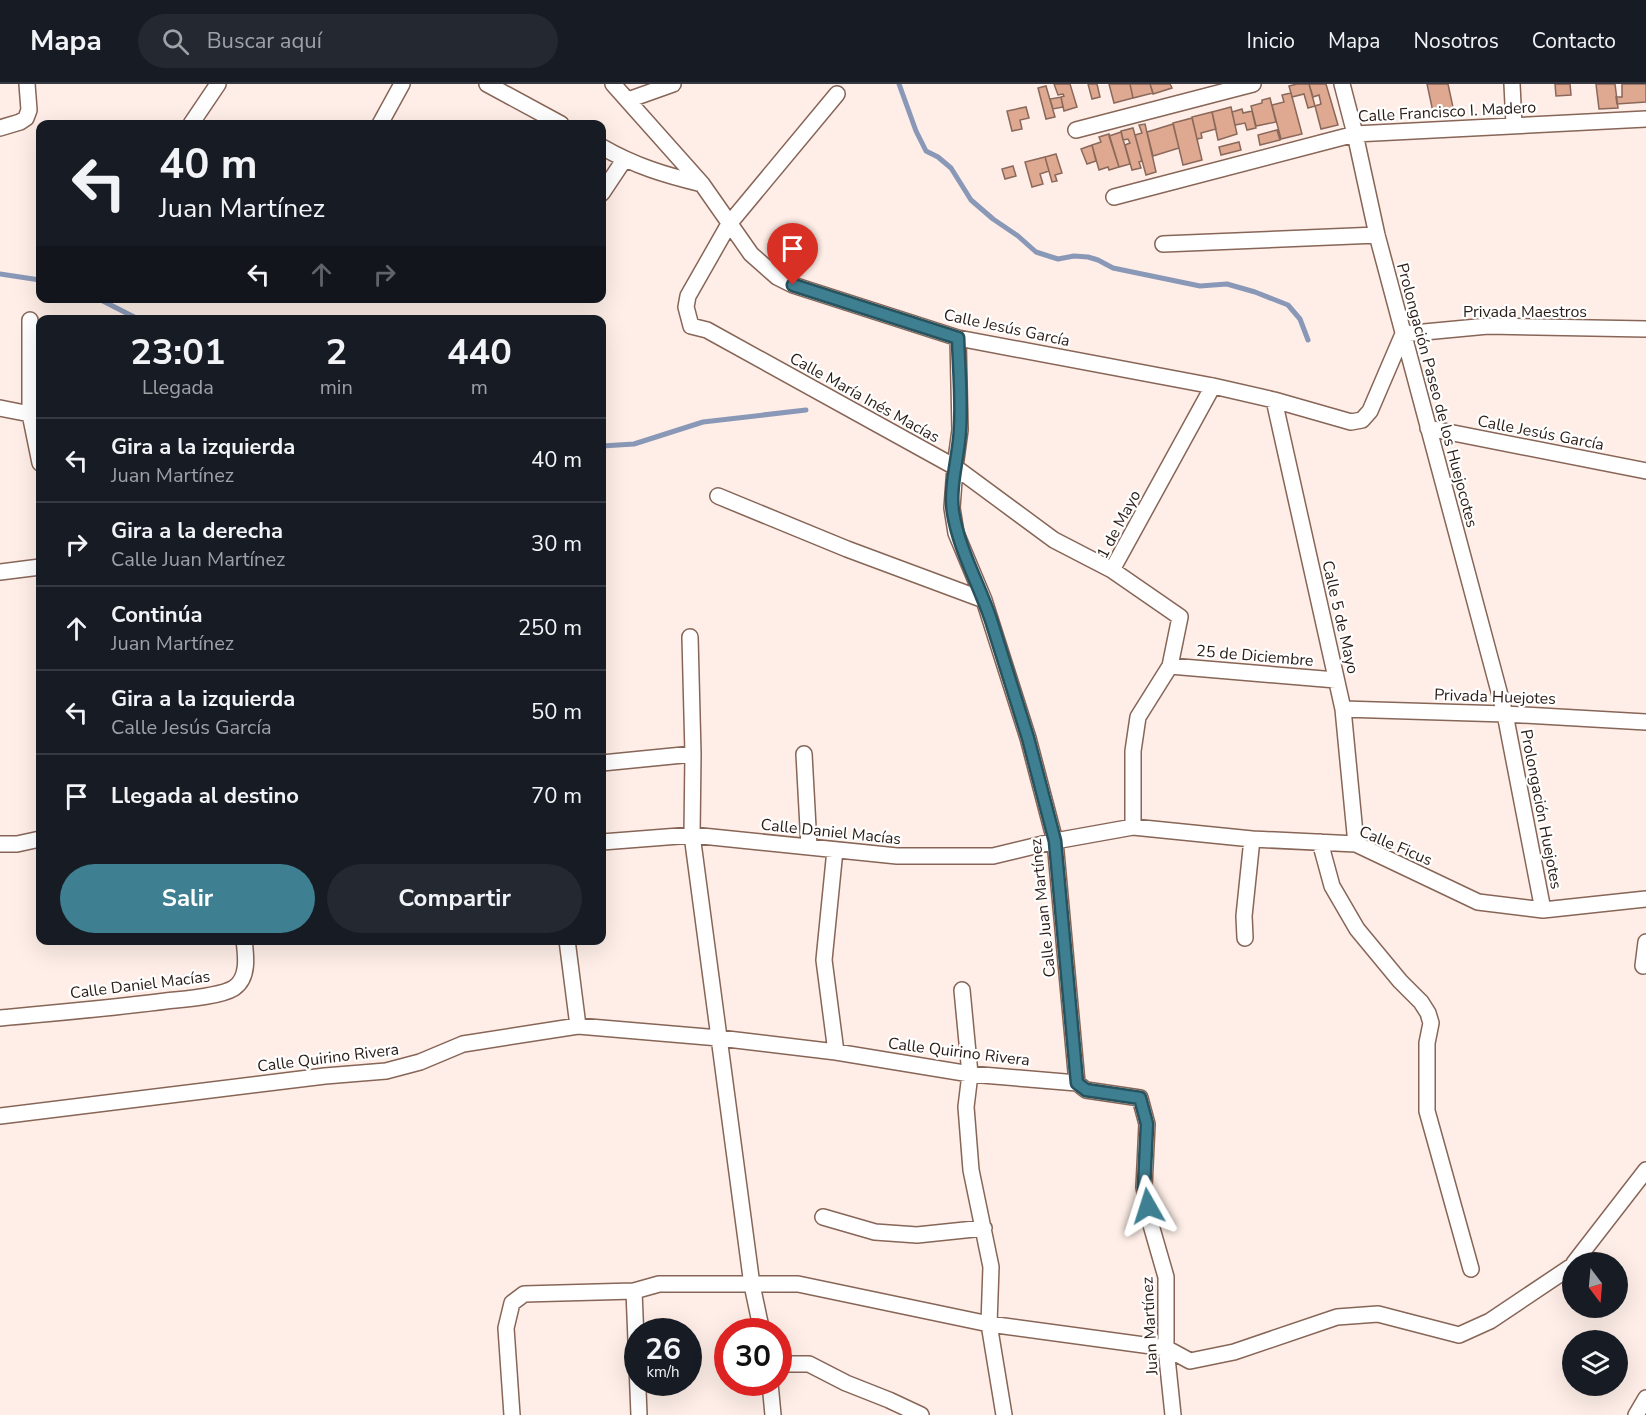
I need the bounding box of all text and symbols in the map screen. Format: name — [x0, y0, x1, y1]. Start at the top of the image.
search box — [138, 14, 558, 68]
text: Mapa — [30, 22, 102, 60]
icon: search — [159, 25, 192, 58]
text: Buscar aquí — [207, 26, 322, 56]
text: Inicio — [1247, 27, 1295, 55]
text: Mapa — [1328, 27, 1380, 55]
text: Nosotros — [1413, 27, 1499, 55]
text: Contacto — [1532, 27, 1616, 55]
street label: Calle Francisco I. Madero — [1357, 96, 1537, 128]
text: 40 m — [159, 136, 258, 193]
icon: left — [60, 144, 138, 222]
text: Juan Martínez — [159, 190, 325, 227]
pin — [767, 223, 818, 285]
icon: arrive — [776, 232, 809, 265]
icon: left — [242, 258, 275, 291]
icon: ahead — [305, 258, 338, 291]
icon: right — [368, 258, 401, 291]
street label: Prolongación Paseo de los Huejocotes — [1391, 261, 1483, 530]
street label: Privada Maestros — [1463, 301, 1587, 323]
street label: Calle Jesús García — [942, 304, 1072, 352]
text: 23:01 — [130, 328, 226, 377]
text: 2 — [325, 328, 347, 377]
text: 440 — [447, 328, 512, 377]
street label: Calle María Inés Macías — [786, 347, 943, 448]
text: Llegada — [142, 374, 214, 401]
text: min — [320, 374, 353, 401]
text: m — [471, 374, 488, 401]
street label: Calle Jesús García — [1476, 410, 1606, 456]
text: Gira a la izquierda — [111, 432, 295, 462]
icon: left — [60, 444, 93, 477]
text: 40 m — [531, 445, 582, 475]
text: Juan Martínez — [111, 462, 234, 489]
street label: 1 de Mayo — [1092, 486, 1146, 563]
text: Gira a la derecha — [111, 516, 283, 546]
icon: right — [60, 528, 93, 561]
text: 30 m — [531, 529, 582, 559]
text: Calle Juan Martínez — [111, 546, 285, 573]
street label: Calle 5 de Mayo — [1316, 558, 1364, 676]
text: Continúa — [111, 600, 202, 630]
icon: ahead — [60, 612, 93, 645]
text: 250 m — [518, 613, 582, 643]
text: Juan Martínez — [111, 630, 234, 657]
street label: 25 de Diciembre — [1195, 640, 1314, 672]
text: Gira a la izquierda — [111, 684, 295, 714]
street label: Privada Huejotes — [1434, 684, 1556, 710]
icon: left — [60, 696, 93, 729]
text: 50 m — [531, 697, 582, 727]
text: Calle Jesús García — [111, 714, 272, 741]
street label: Prolongación Huejotes — [1515, 727, 1567, 891]
icon: arrive — [60, 780, 93, 813]
text: Llegada al destino — [111, 781, 299, 811]
text: 70 m — [531, 781, 582, 811]
street label: Calle Daniel Macías — [760, 814, 902, 850]
street label: Calle Ficus — [1356, 821, 1436, 871]
street label: Calle Juan Martínez — [1025, 837, 1061, 978]
button: Salir — [60, 864, 315, 933]
button: Compartir — [327, 864, 582, 933]
street label: Calle Daniel Macías — [69, 965, 211, 1005]
street label: Calle Quirino Rivera — [887, 1032, 1031, 1072]
street label: Calle Quirino Rivera — [256, 1038, 400, 1078]
position arrow — [1116, 1174, 1180, 1238]
north arrow — [1562, 1252, 1628, 1318]
map controls — [1562, 1252, 1628, 1396]
street label: Juan Martínez — [1136, 1276, 1164, 1377]
speed limit sign: 30 — [714, 1318, 792, 1396]
text: 26 — [645, 1329, 681, 1370]
button: layers — [1562, 1330, 1628, 1396]
text: km/h — [646, 1362, 680, 1382]

